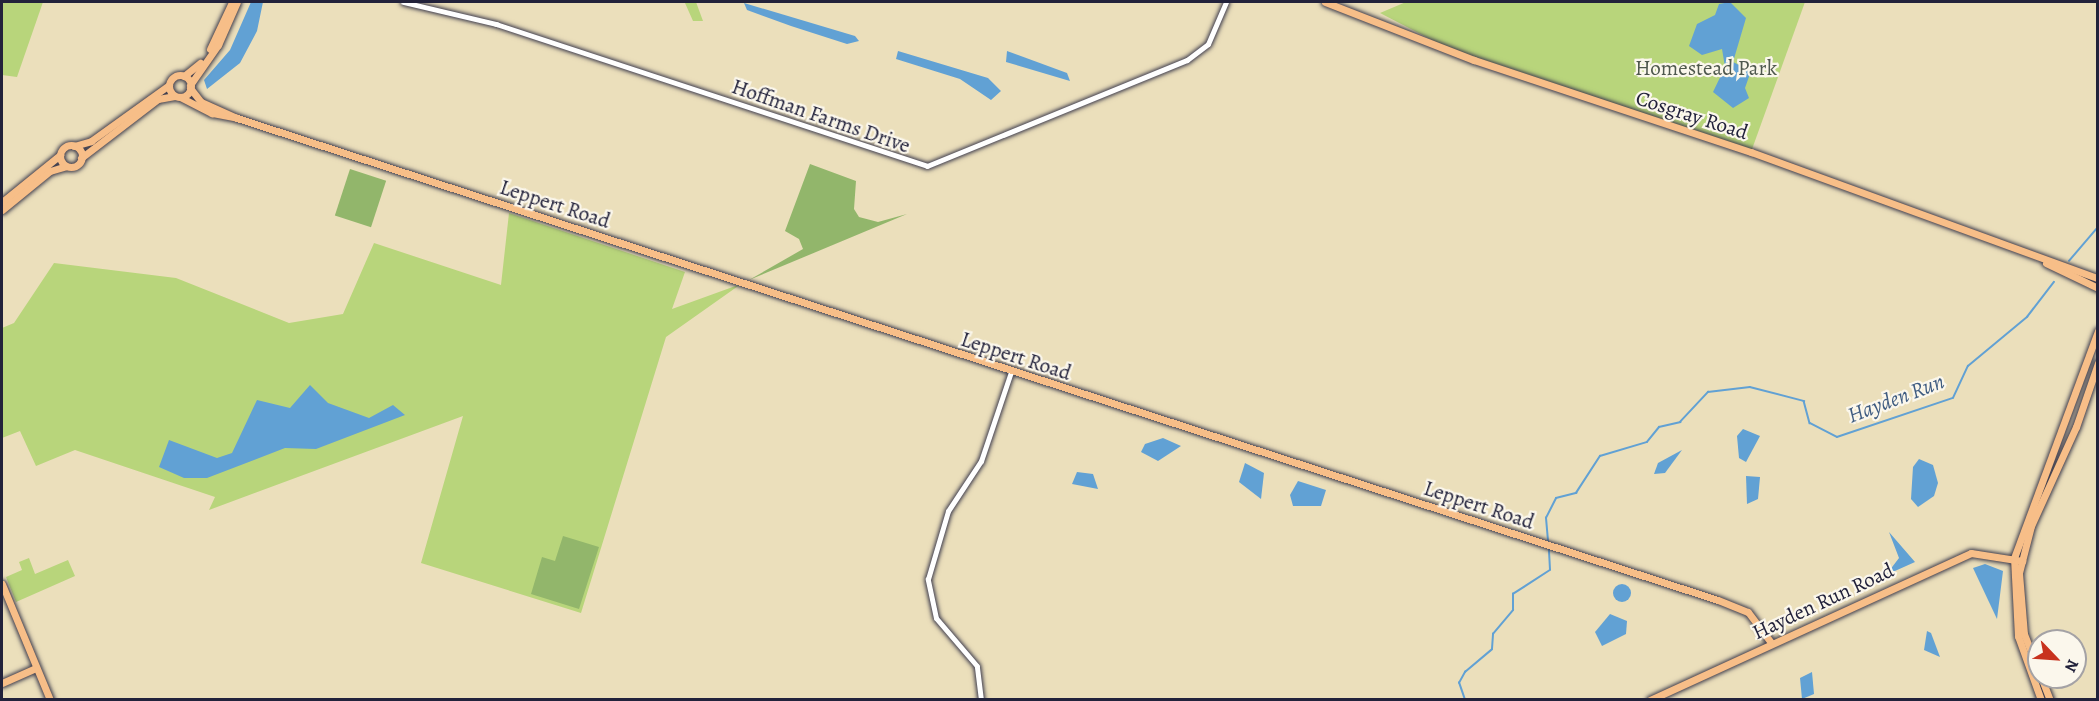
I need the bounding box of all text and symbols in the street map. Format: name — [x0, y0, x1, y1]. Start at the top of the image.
park label: Homestead Park — [1635, 55, 1777, 81]
street label: Hoffman Farms Drive — [729, 74, 913, 158]
street label: Cosgray Road — [1633, 85, 1751, 145]
street label: Leppert Road — [497, 174, 613, 234]
street label: Leppert Road — [958, 326, 1074, 386]
water label: Hayden Run — [1844, 368, 1948, 430]
street label: Leppert Road — [1421, 475, 1537, 535]
street label: Hayden Run Road — [1748, 557, 1898, 645]
north arrow — [2027, 629, 2087, 689]
text: N — [2059, 656, 2084, 676]

